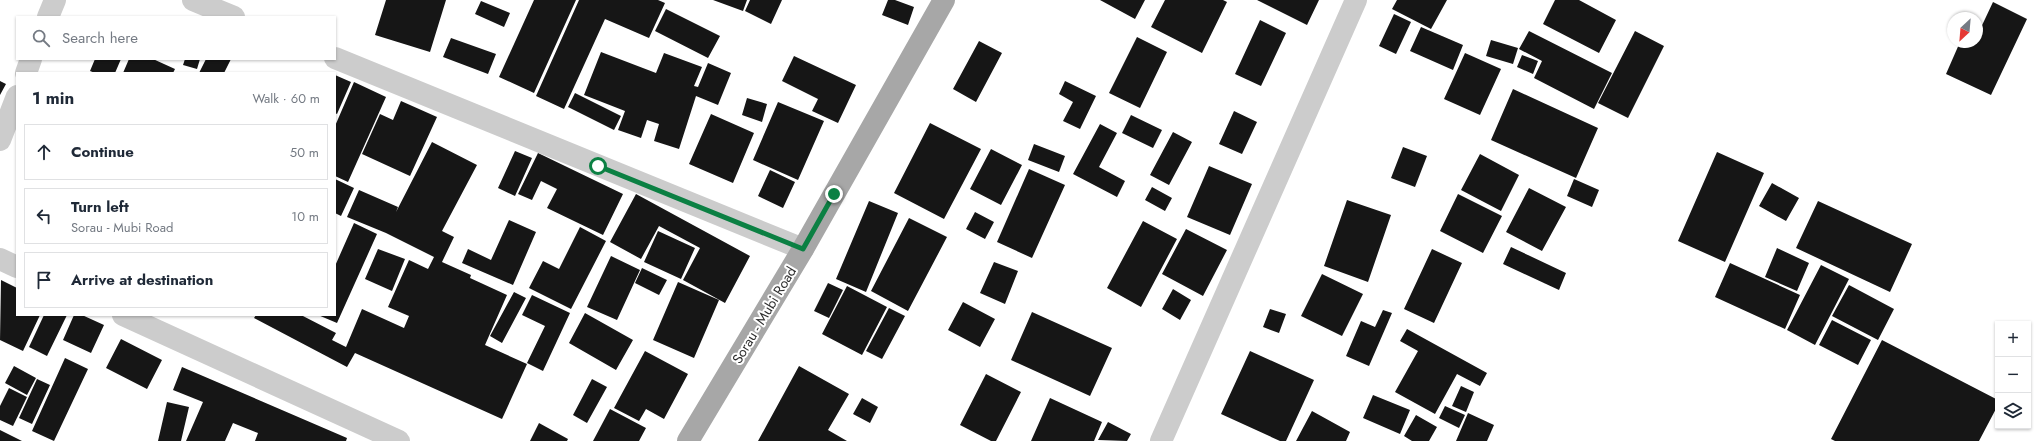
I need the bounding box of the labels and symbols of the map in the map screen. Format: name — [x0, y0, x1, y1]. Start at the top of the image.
north arrow — [1947, 12, 1983, 48]
route start — [589, 157, 607, 175]
route end — [825, 185, 843, 203]
street label: Sorau - Mubi Road — [727, 263, 801, 367]

